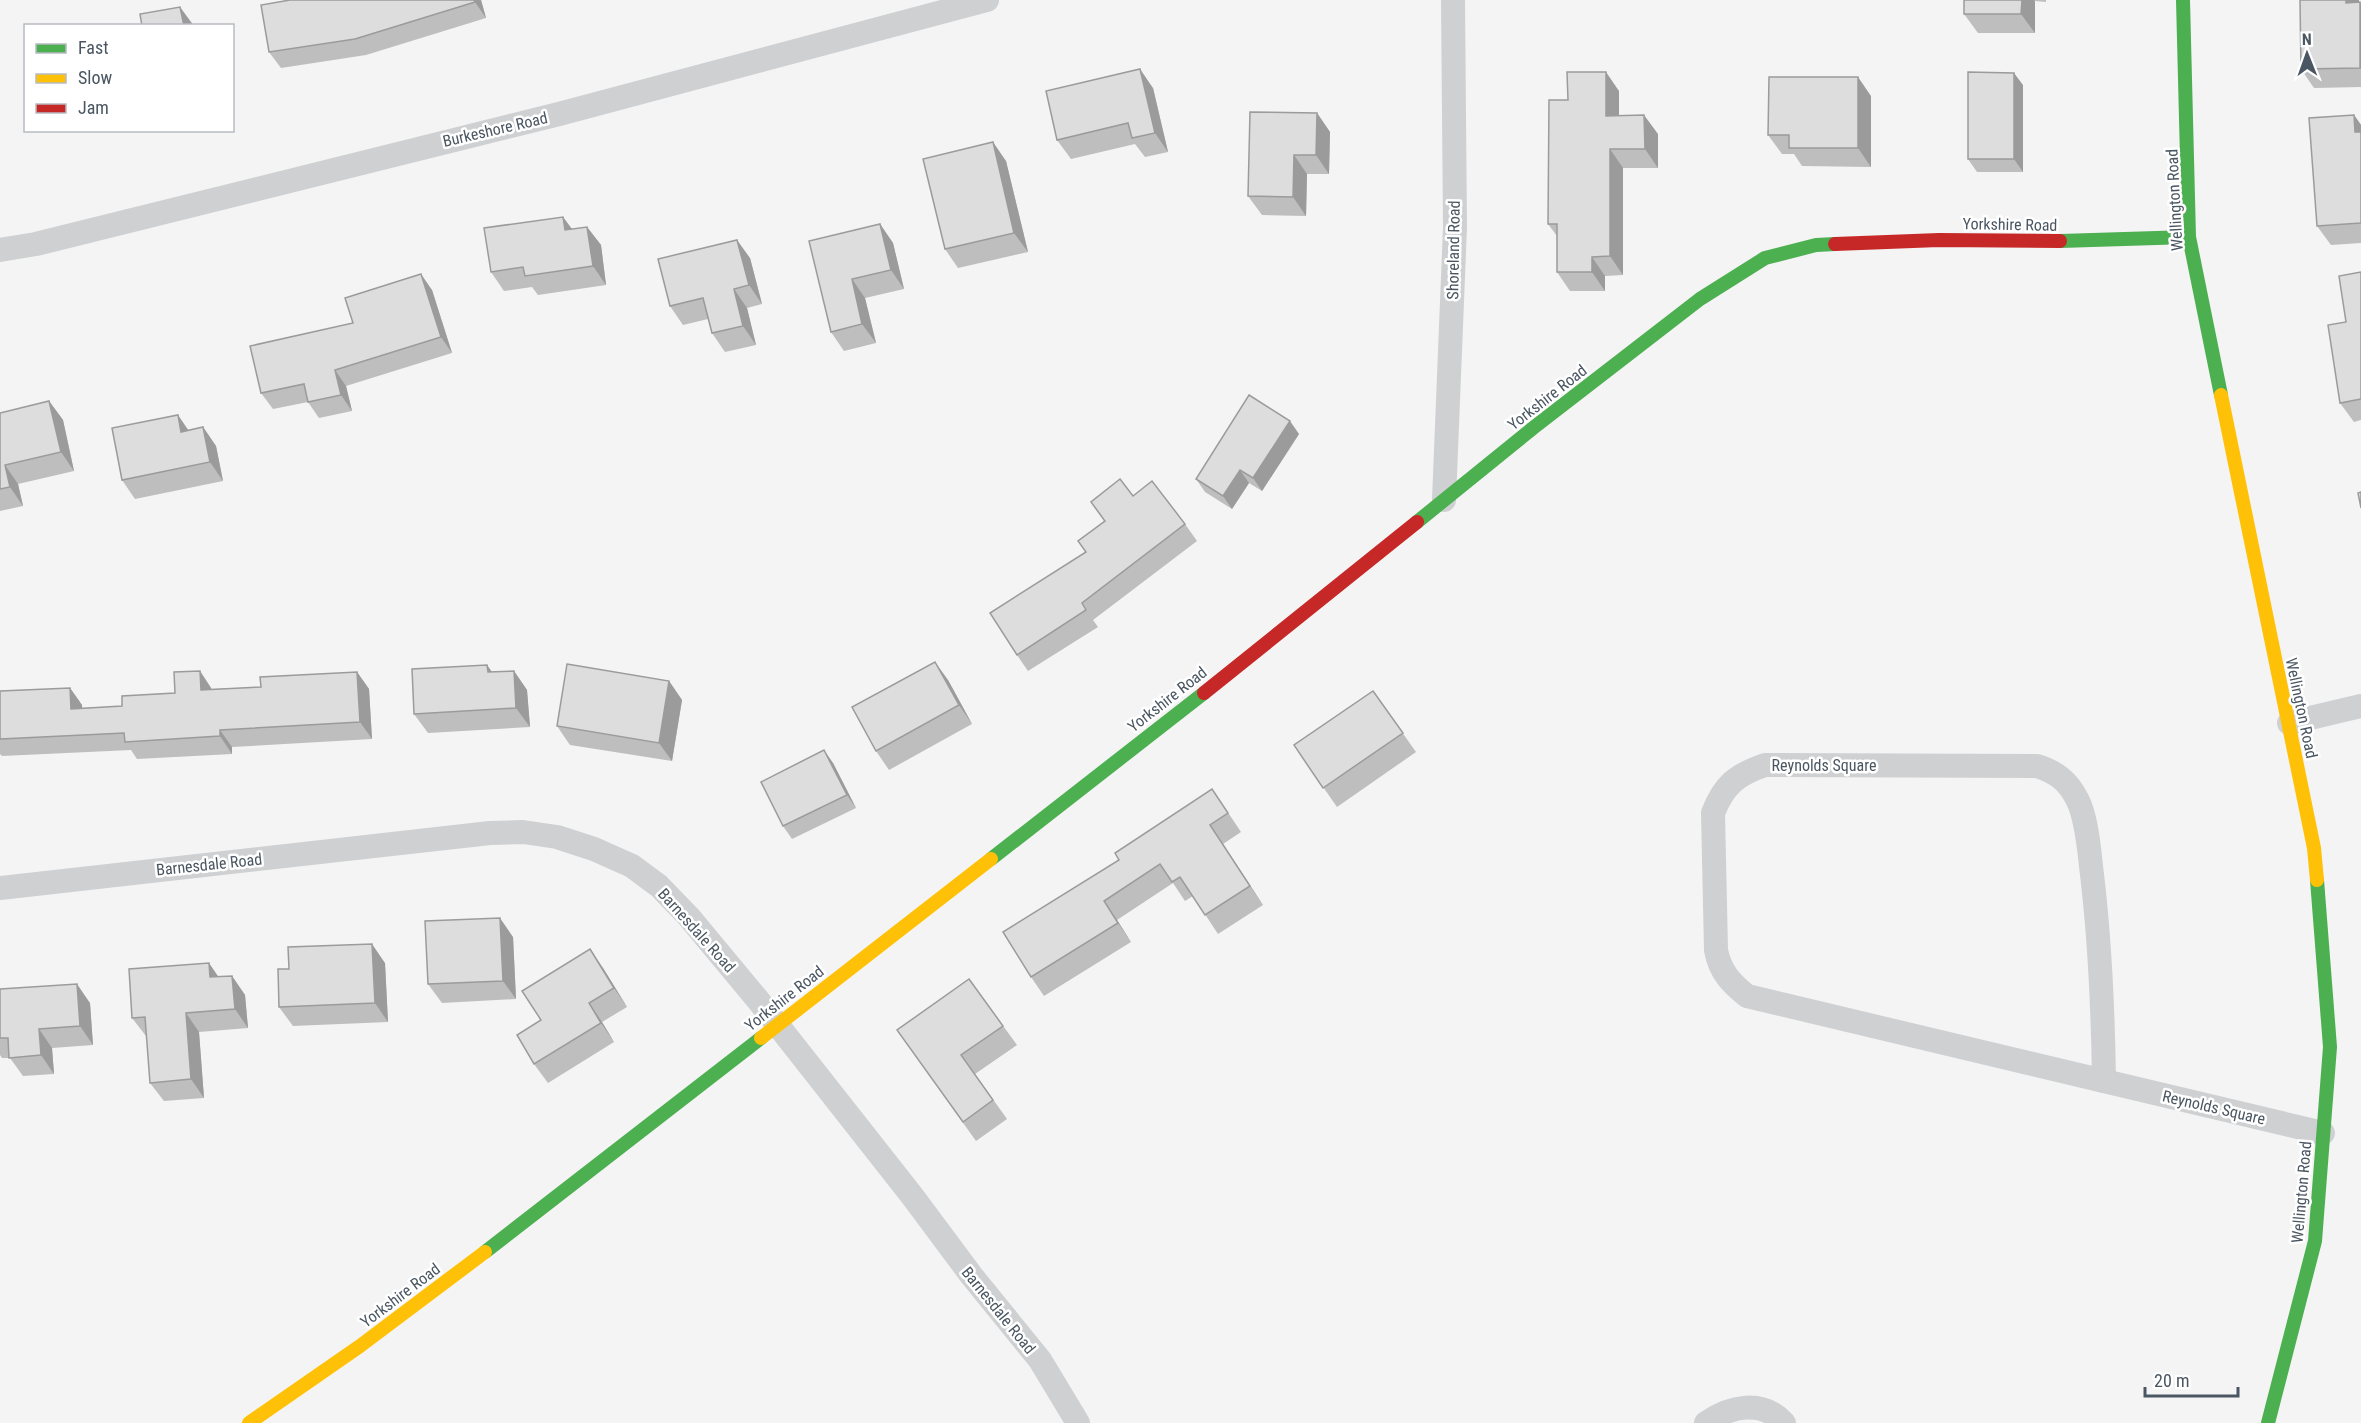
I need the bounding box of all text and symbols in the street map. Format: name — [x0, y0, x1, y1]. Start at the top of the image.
legend — [24, 24, 234, 132]
north arrow — [2277, 24, 2337, 84]
text: N — [2302, 30, 2312, 49]
text: Fast — [78, 37, 109, 58]
text: Slow — [78, 67, 113, 88]
text: Jam — [78, 97, 109, 118]
street label: Burkeshore Road — [441, 108, 549, 151]
street label: Wellington Road — [2162, 148, 2187, 252]
street label: Shoreland Road — [1443, 200, 1464, 300]
street label: Yorkshire Road — [1962, 214, 2058, 235]
street label: Yorkshire Road — [1504, 361, 1590, 434]
street label: Wellington Road — [2282, 656, 2321, 760]
street label: Yorkshire Road — [1124, 663, 1210, 736]
street label: Reynolds Square — [1772, 756, 1876, 775]
street label: Barnesdale Road — [155, 849, 263, 880]
street label: Barnesdale Road — [654, 884, 739, 976]
street label: Yorkshire Road — [741, 962, 827, 1035]
street label: Reynolds Square — [2161, 1086, 2267, 1129]
street label: Wellington Road — [2288, 1140, 2315, 1244]
street label: Yorkshire Road — [357, 1259, 444, 1331]
street label: Barnesdale Road — [958, 1263, 1039, 1358]
scale bar — [2145, 1360, 2238, 1398]
text: 20 m — [2154, 1370, 2189, 1391]

